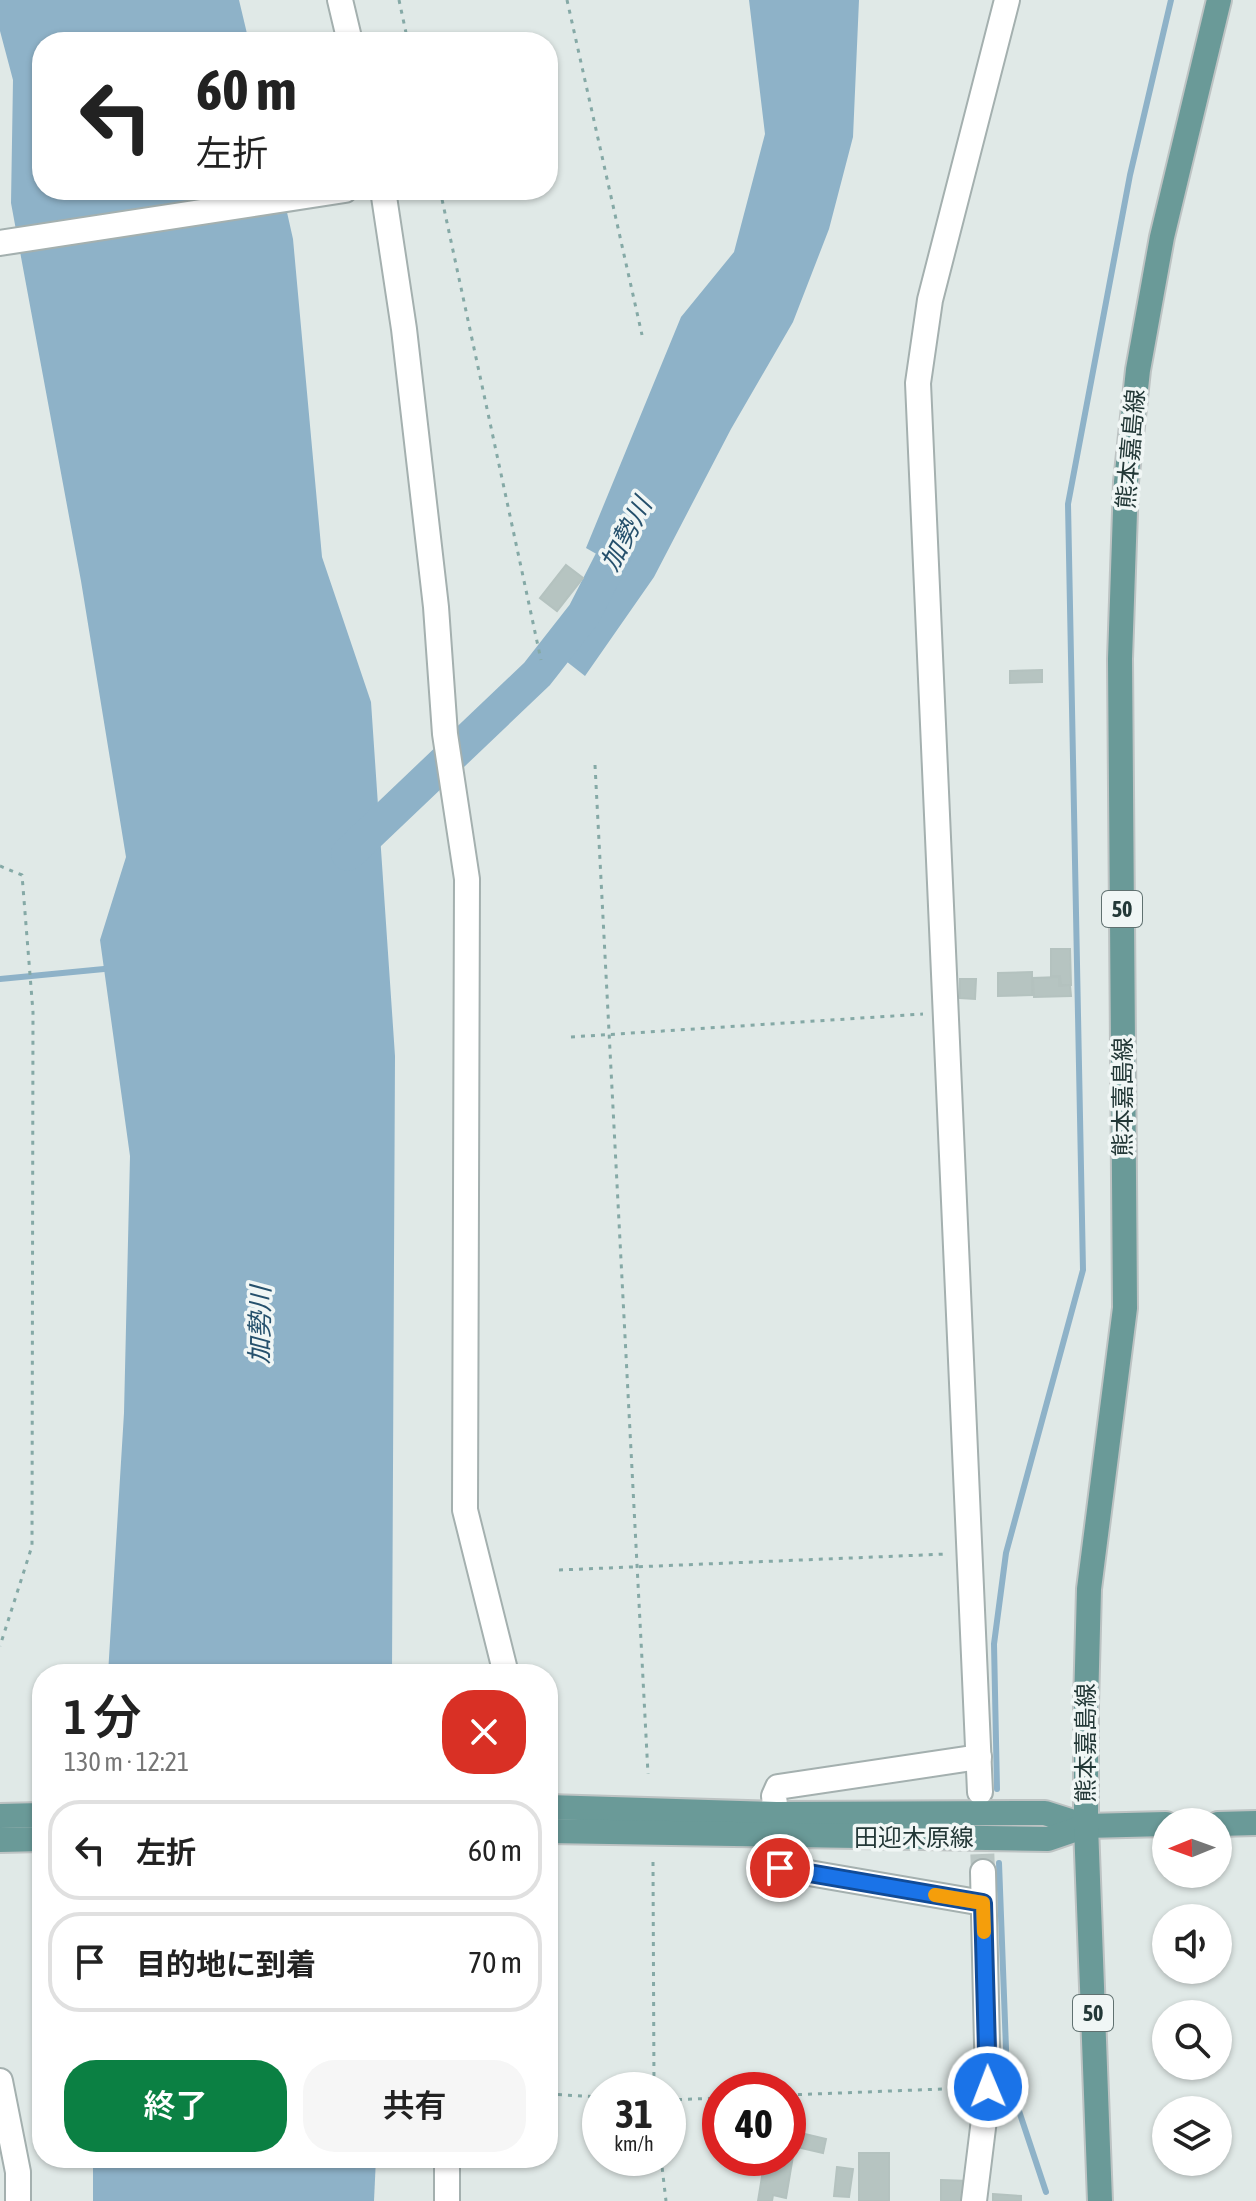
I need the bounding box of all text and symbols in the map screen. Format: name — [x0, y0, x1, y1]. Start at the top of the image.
text: 60 m — [196, 58, 297, 122]
icon: left — [64, 64, 168, 168]
text: 左折 — [196, 132, 268, 174]
street label: 熊本嘉島線 — [1112, 388, 1149, 510]
water label: 加勢川 — [594, 490, 659, 575]
road number: 50 — [1102, 891, 1142, 927]
street label: 熊本嘉島線 — [1109, 1037, 1136, 1157]
water label: 加勢川 — [244, 1283, 276, 1364]
street label: 熊本嘉島線 — [1072, 1683, 1099, 1803]
text: 1 分 — [64, 1689, 141, 1744]
button: close — [442, 1690, 526, 1774]
text: 130 m · 12:21 — [64, 1747, 189, 1777]
north arrow — [1152, 1808, 1232, 1888]
map controls — [1152, 1808, 1232, 2176]
street label: 田迎木原線 — [854, 1824, 974, 1851]
icon: left — [68, 1828, 112, 1872]
text: 60 m — [468, 1833, 522, 1867]
pin — [746, 1834, 814, 1902]
text: 左折 — [136, 1835, 196, 1869]
icon: arrive — [758, 1846, 802, 1890]
button: sound — [1152, 1904, 1232, 1984]
icon: arrive — [68, 1940, 112, 1984]
text: 70 m — [468, 1945, 522, 1979]
text: 目的地に到着 — [136, 1947, 316, 1981]
road number: 50 — [1073, 1995, 1113, 2031]
button: search — [1152, 2000, 1232, 2080]
position arrow — [946, 2045, 1030, 2129]
button: 終了 — [64, 2060, 287, 2152]
button: 共有 — [303, 2060, 526, 2152]
speed limit sign: 40 — [702, 2072, 806, 2176]
text: 31 — [615, 2091, 653, 2136]
button: layers — [1152, 2096, 1232, 2176]
text: km/h — [614, 2132, 654, 2155]

